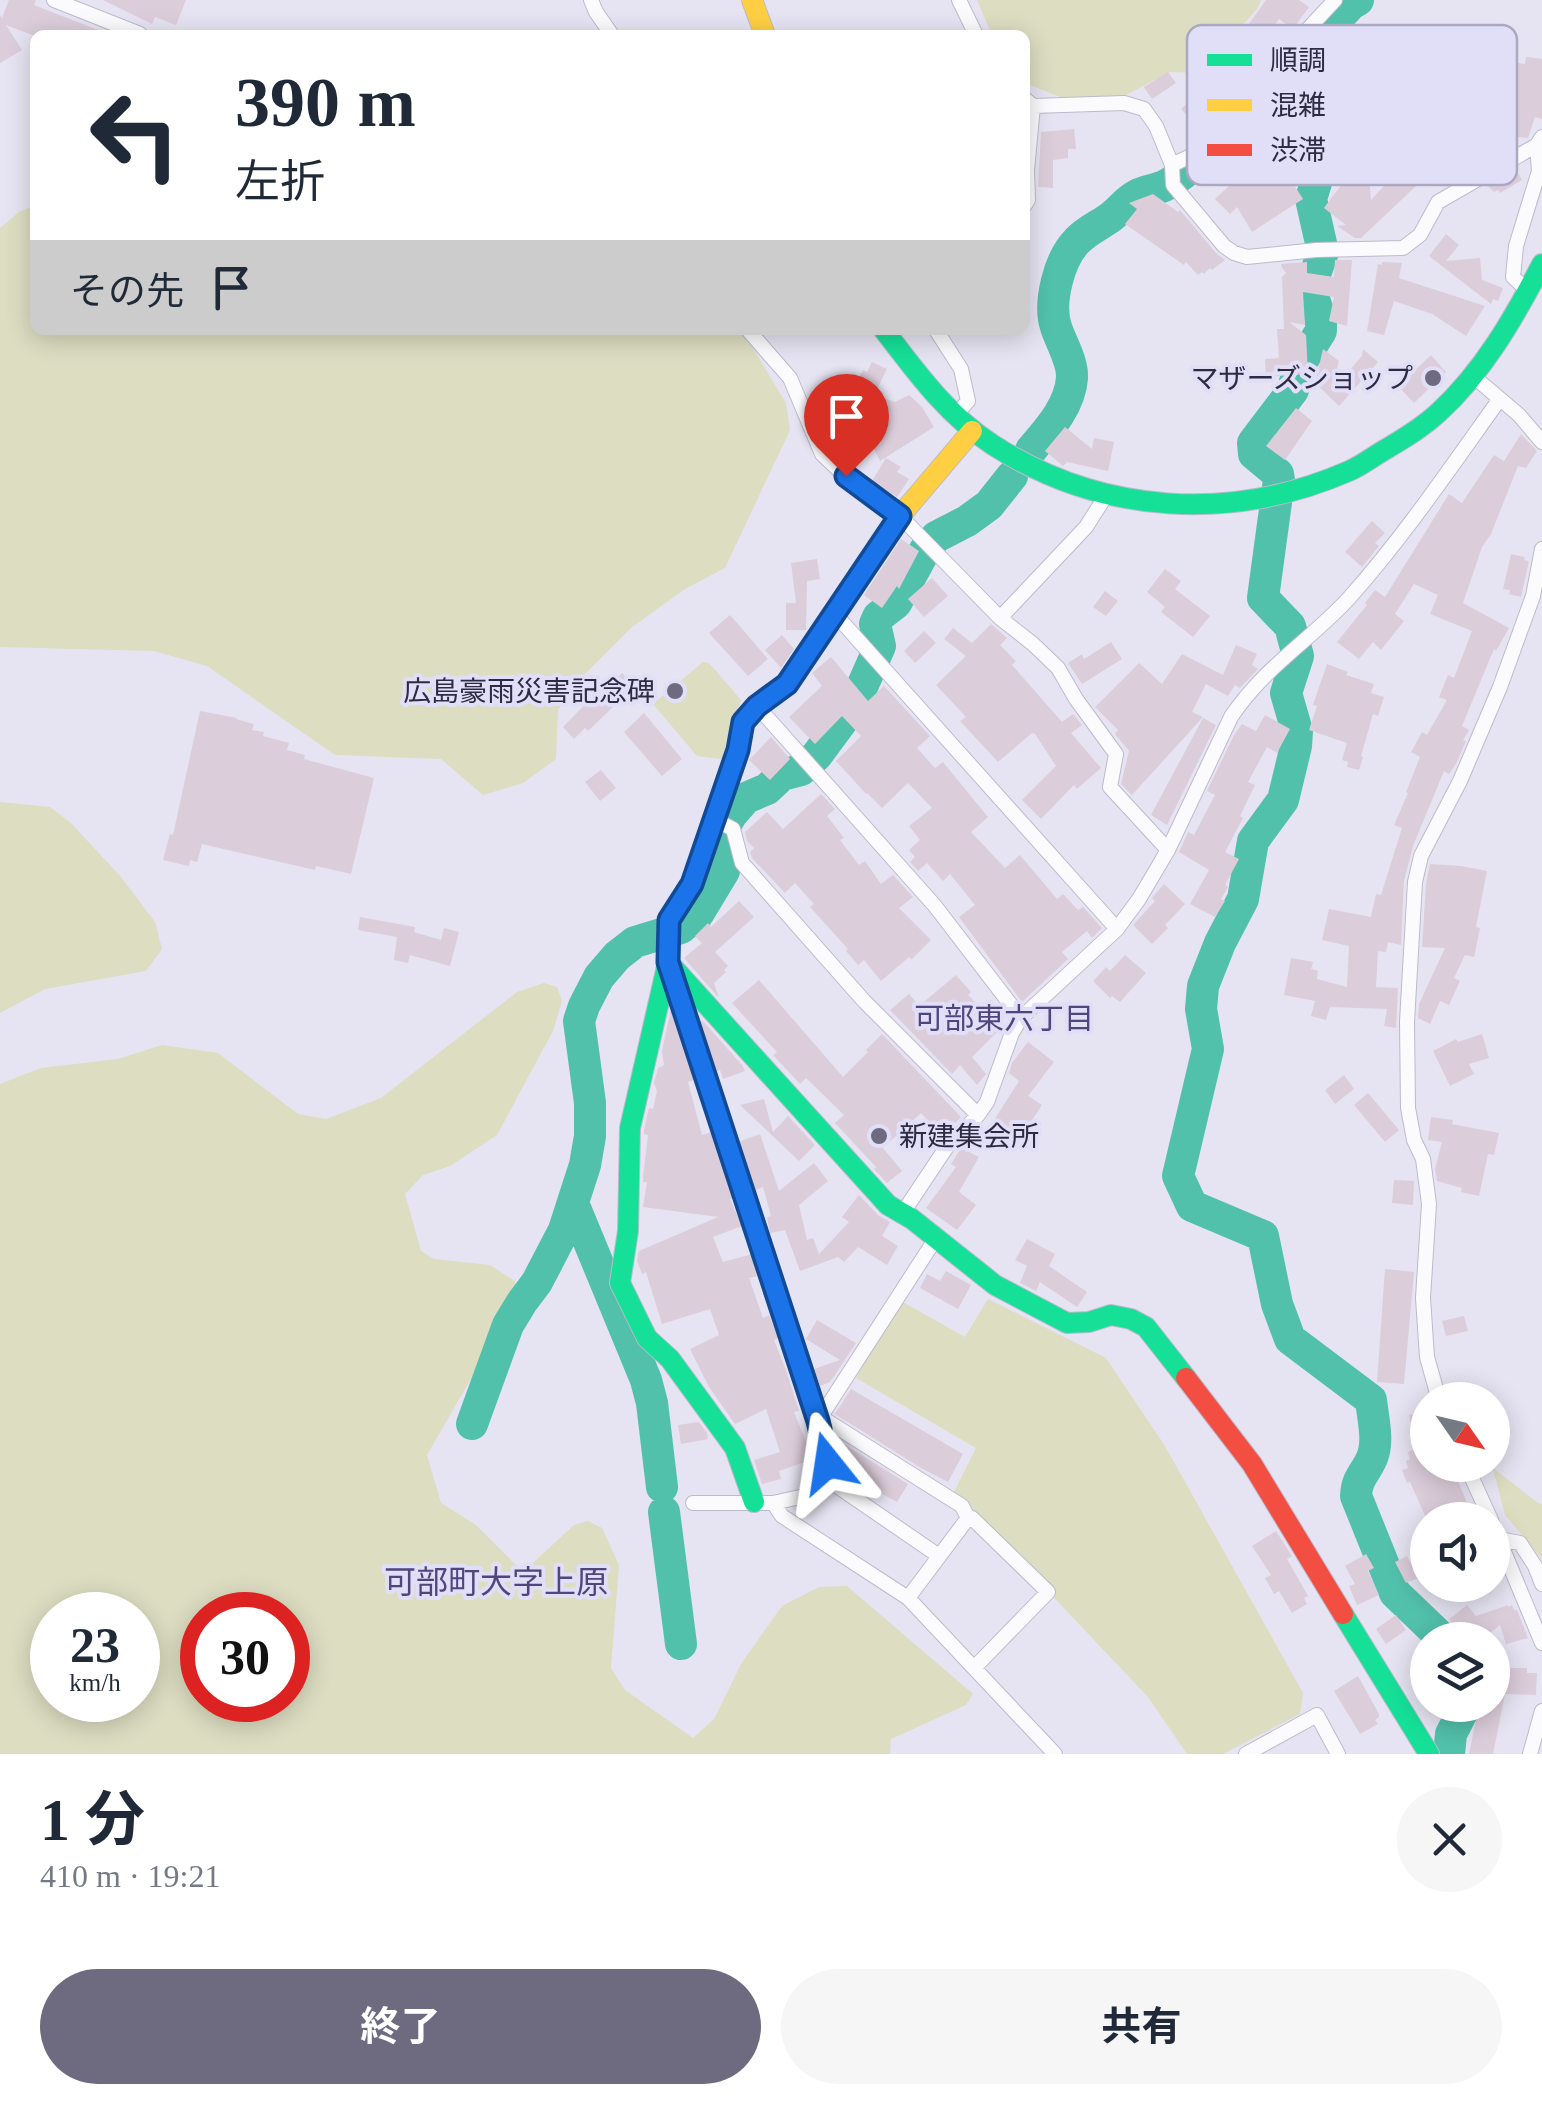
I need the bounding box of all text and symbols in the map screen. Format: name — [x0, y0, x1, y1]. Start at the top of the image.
legend — [1187, 25, 1517, 185]
text: 順調 — [1270, 45, 1326, 76]
text: 390 m — [235, 64, 416, 141]
icon: left — [70, 70, 200, 200]
text: 混雑 — [1270, 90, 1326, 121]
text: 渋滞 — [1270, 135, 1326, 166]
text: 左折 — [235, 157, 325, 207]
icon: arrive — [204, 260, 259, 315]
text: その先 — [70, 270, 184, 312]
place label: マザーズショップ — [1190, 363, 1413, 394]
marker: マザーズショップ — [1422, 367, 1444, 389]
pin — [804, 374, 889, 477]
icon: arrive — [819, 389, 874, 444]
place label: 広島豪雨災害記念碑 — [403, 676, 655, 707]
marker: 広島豪雨災害記念碑 — [664, 680, 686, 702]
district label: 可部東六丁目 — [914, 1002, 1094, 1035]
place label: 新建集会所 — [899, 1121, 1039, 1152]
marker: 新建集会所 — [868, 1125, 890, 1147]
north arrow — [1410, 1382, 1510, 1482]
map controls — [1410, 1382, 1510, 1722]
position arrow — [776, 1411, 880, 1515]
button: sound — [1410, 1502, 1510, 1602]
district label: 可部町大字上原 — [384, 1564, 608, 1600]
speed limit sign: 30 — [180, 1592, 310, 1722]
text: 23 — [70, 1617, 120, 1673]
button: layers — [1410, 1622, 1510, 1722]
text: km/h — [69, 1669, 121, 1696]
text: 1 分 — [40, 1787, 145, 1853]
button: close — [1397, 1787, 1502, 1892]
text: 410 m · 19:21 — [40, 1858, 220, 1894]
button: 終了 — [40, 1969, 761, 2084]
button: 共有 — [781, 1969, 1502, 2084]

